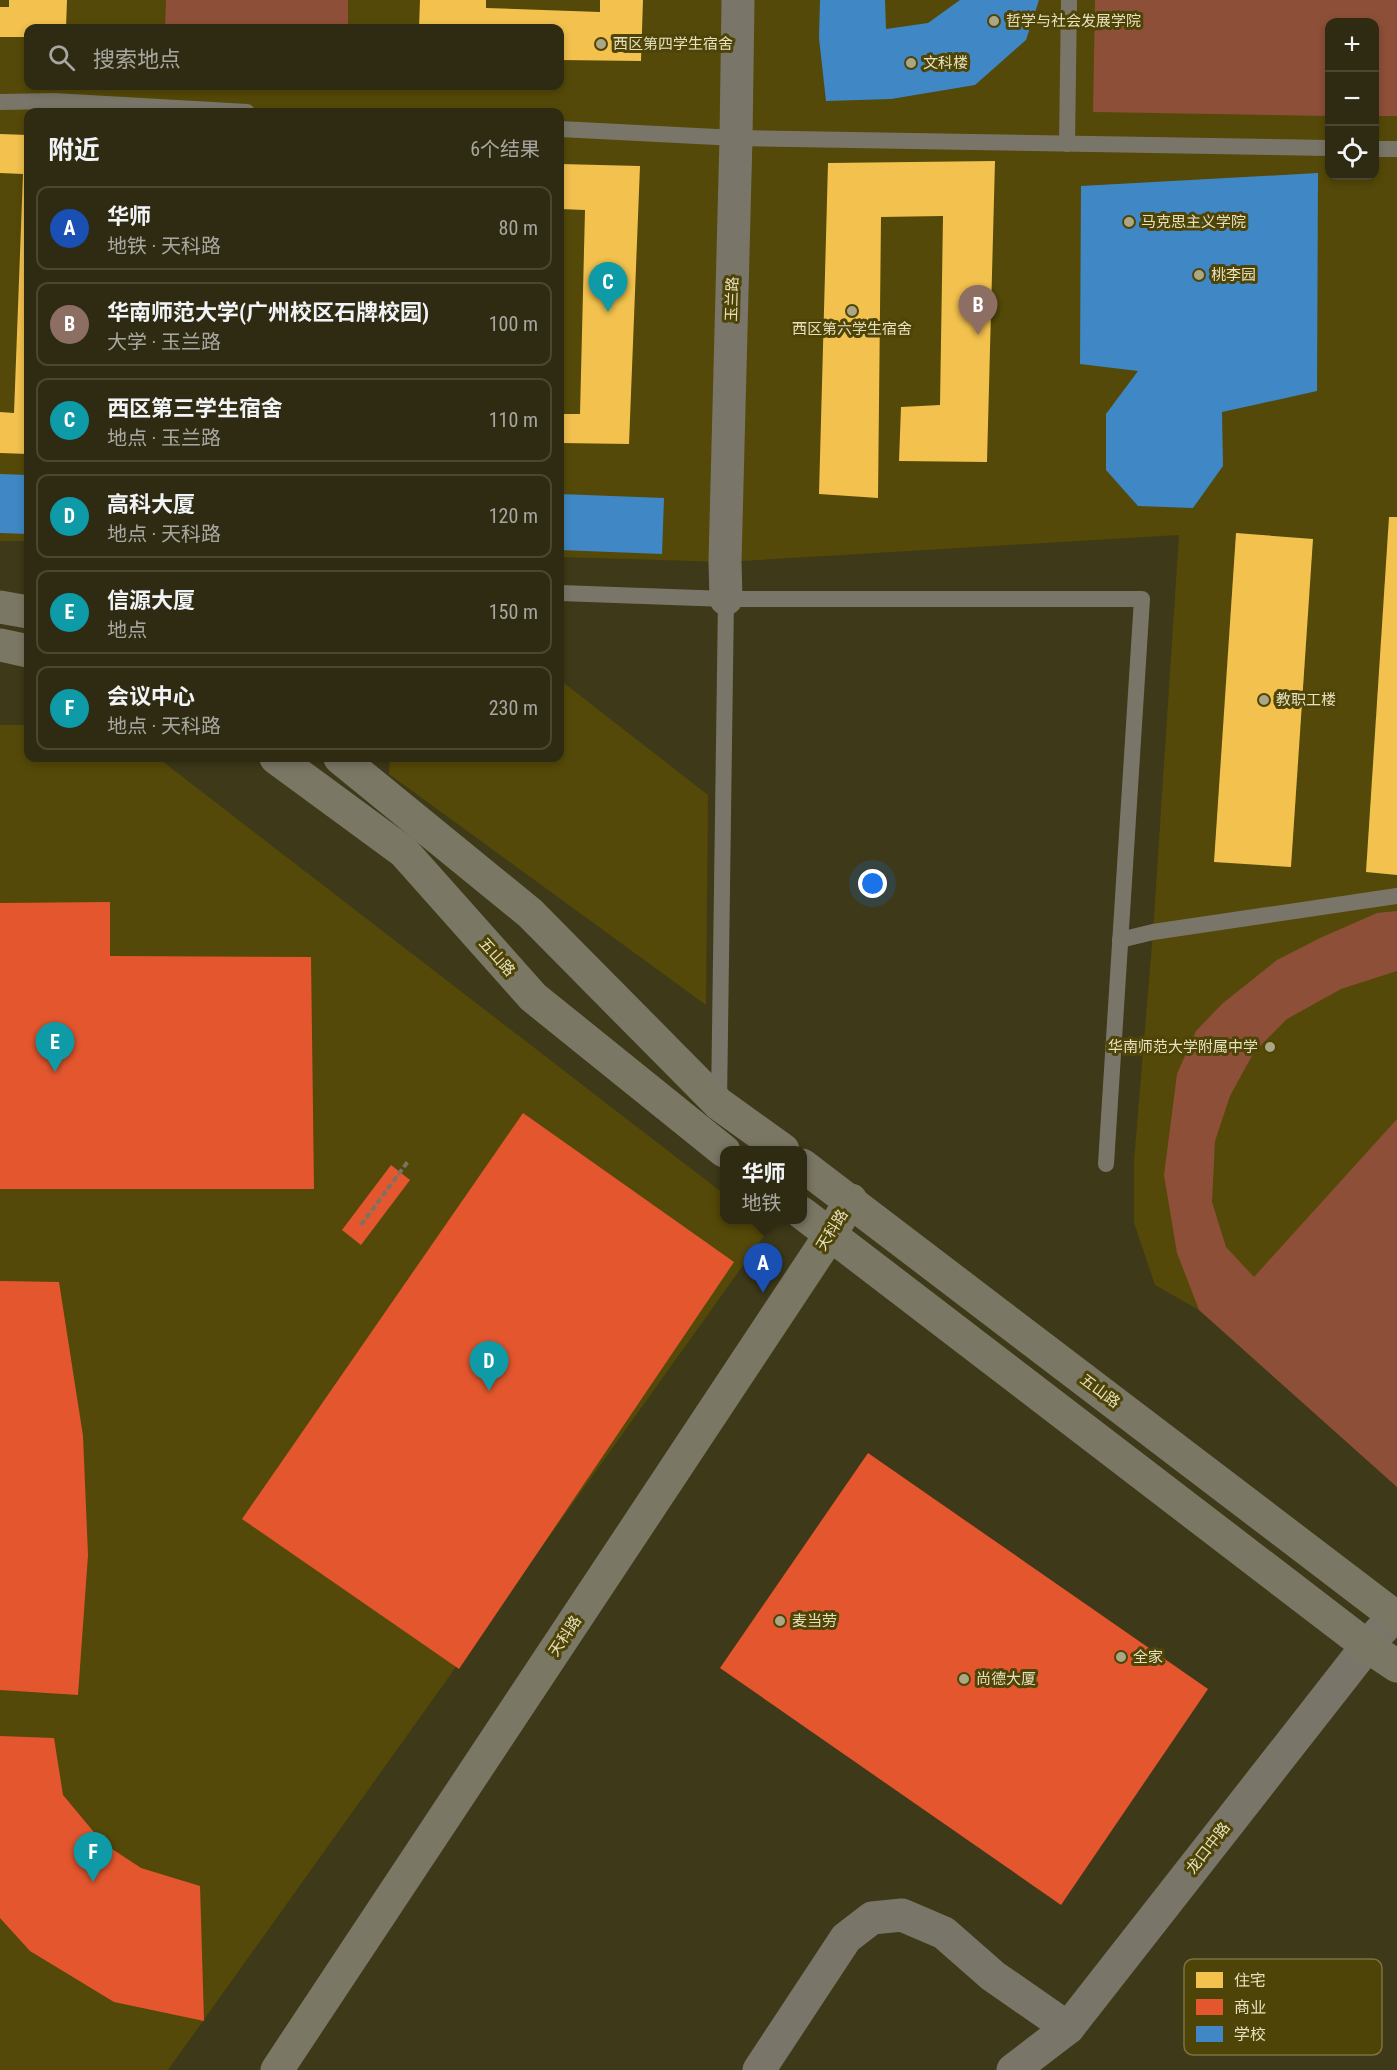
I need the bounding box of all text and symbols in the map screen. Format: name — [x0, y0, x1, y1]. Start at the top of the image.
place label: 哲学与社会发展学院 — [1006, 12, 1141, 30]
marker: 哲学与社会发展学院 — [987, 14, 1001, 28]
map controls — [1325, 18, 1379, 180]
button: + — [1325, 18, 1379, 72]
search box — [24, 24, 564, 90]
place label: 西区第四学生宿舍 — [613, 35, 733, 53]
marker: 西区第四学生宿舍 — [594, 37, 608, 51]
icon: search — [45, 41, 78, 74]
text: 搜索地点 — [93, 47, 181, 72]
place label: 文科楼 — [923, 54, 968, 72]
marker: 文科楼 — [904, 56, 918, 70]
button: − — [1325, 72, 1379, 126]
button: locate — [1325, 126, 1379, 180]
text: 附近 — [48, 135, 100, 165]
text: 6个结果 — [470, 137, 540, 161]
text: 华师 — [107, 204, 151, 229]
place label: 马克思主义学院 — [1141, 213, 1246, 231]
marker: 马克思主义学院 — [1122, 215, 1136, 229]
text: A — [64, 216, 75, 240]
text: 80 m — [499, 216, 538, 240]
text: 地铁 · 天科路 — [107, 234, 221, 258]
pin: C — [588, 262, 628, 312]
place label: 桃李园 — [1211, 266, 1256, 284]
marker: 桃李园 — [1192, 268, 1206, 282]
street label: 玉兰路 — [722, 276, 742, 322]
pin: B — [958, 286, 998, 335]
text: 华南师范大学(广州校区石牌校园) — [107, 300, 429, 325]
marker: 西区第六学生宿舍 — [845, 304, 859, 318]
text: B — [64, 312, 75, 336]
text: 100 m — [489, 312, 538, 336]
place label: 西区第六学生宿舍 — [792, 320, 912, 338]
text: 大学 · 玉兰路 — [107, 330, 221, 354]
text: 西区第三学生宿舍 — [107, 396, 283, 421]
text: C — [64, 408, 75, 432]
text: 110 m — [489, 408, 538, 432]
text: 地点 · 玉兰路 — [107, 426, 221, 450]
text: 高科大厦 — [107, 492, 195, 517]
text: D — [64, 504, 75, 528]
text: 120 m — [489, 504, 538, 528]
text: 地点 · 天科路 — [107, 522, 221, 546]
text: 信源大厦 — [107, 588, 195, 613]
text: E — [65, 600, 74, 624]
text: 150 m — [489, 600, 538, 624]
text: 地点 — [107, 618, 147, 642]
text: 会议中心 — [107, 684, 195, 709]
place label: 教职工楼 — [1276, 691, 1336, 709]
marker: 教职工楼 — [1257, 693, 1271, 707]
text: F — [65, 696, 74, 720]
text: 230 m — [489, 696, 538, 720]
text: 地点 · 天科路 — [107, 714, 221, 738]
your location — [858, 869, 887, 898]
street label: 五山路 — [475, 934, 519, 980]
pin: E — [36, 1022, 74, 1072]
place label: 华南师范大学附属中学 — [1108, 1038, 1258, 1056]
marker: 华南师范大学附属中学 — [1263, 1040, 1277, 1054]
popup — [720, 1146, 807, 1224]
text: 华师 — [741, 1161, 786, 1186]
text: 地铁 — [741, 1191, 781, 1215]
street label: 天科路 — [812, 1206, 852, 1254]
pin: A — [744, 1244, 783, 1293]
pin: D — [470, 1342, 508, 1391]
street label: 五山路 — [1077, 1370, 1123, 1412]
street label: 天科路 — [545, 1612, 585, 1660]
place label: 麦当劳 — [792, 1612, 837, 1630]
marker: 麦当劳 — [773, 1614, 787, 1628]
place label: 全家 — [1133, 1648, 1163, 1666]
marker: 全家 — [1114, 1650, 1128, 1664]
place label: 尚德大厦 — [976, 1670, 1036, 1688]
marker: 尚德大厦 — [957, 1672, 971, 1686]
street label: 龙口中路 — [1182, 1819, 1234, 1877]
pin: F — [74, 1832, 112, 1882]
legend — [1184, 1959, 1382, 2055]
text: 住宅 — [1234, 1971, 1266, 1990]
text: 商业 — [1234, 1998, 1266, 2017]
text: 学校 — [1234, 2025, 1266, 2044]

